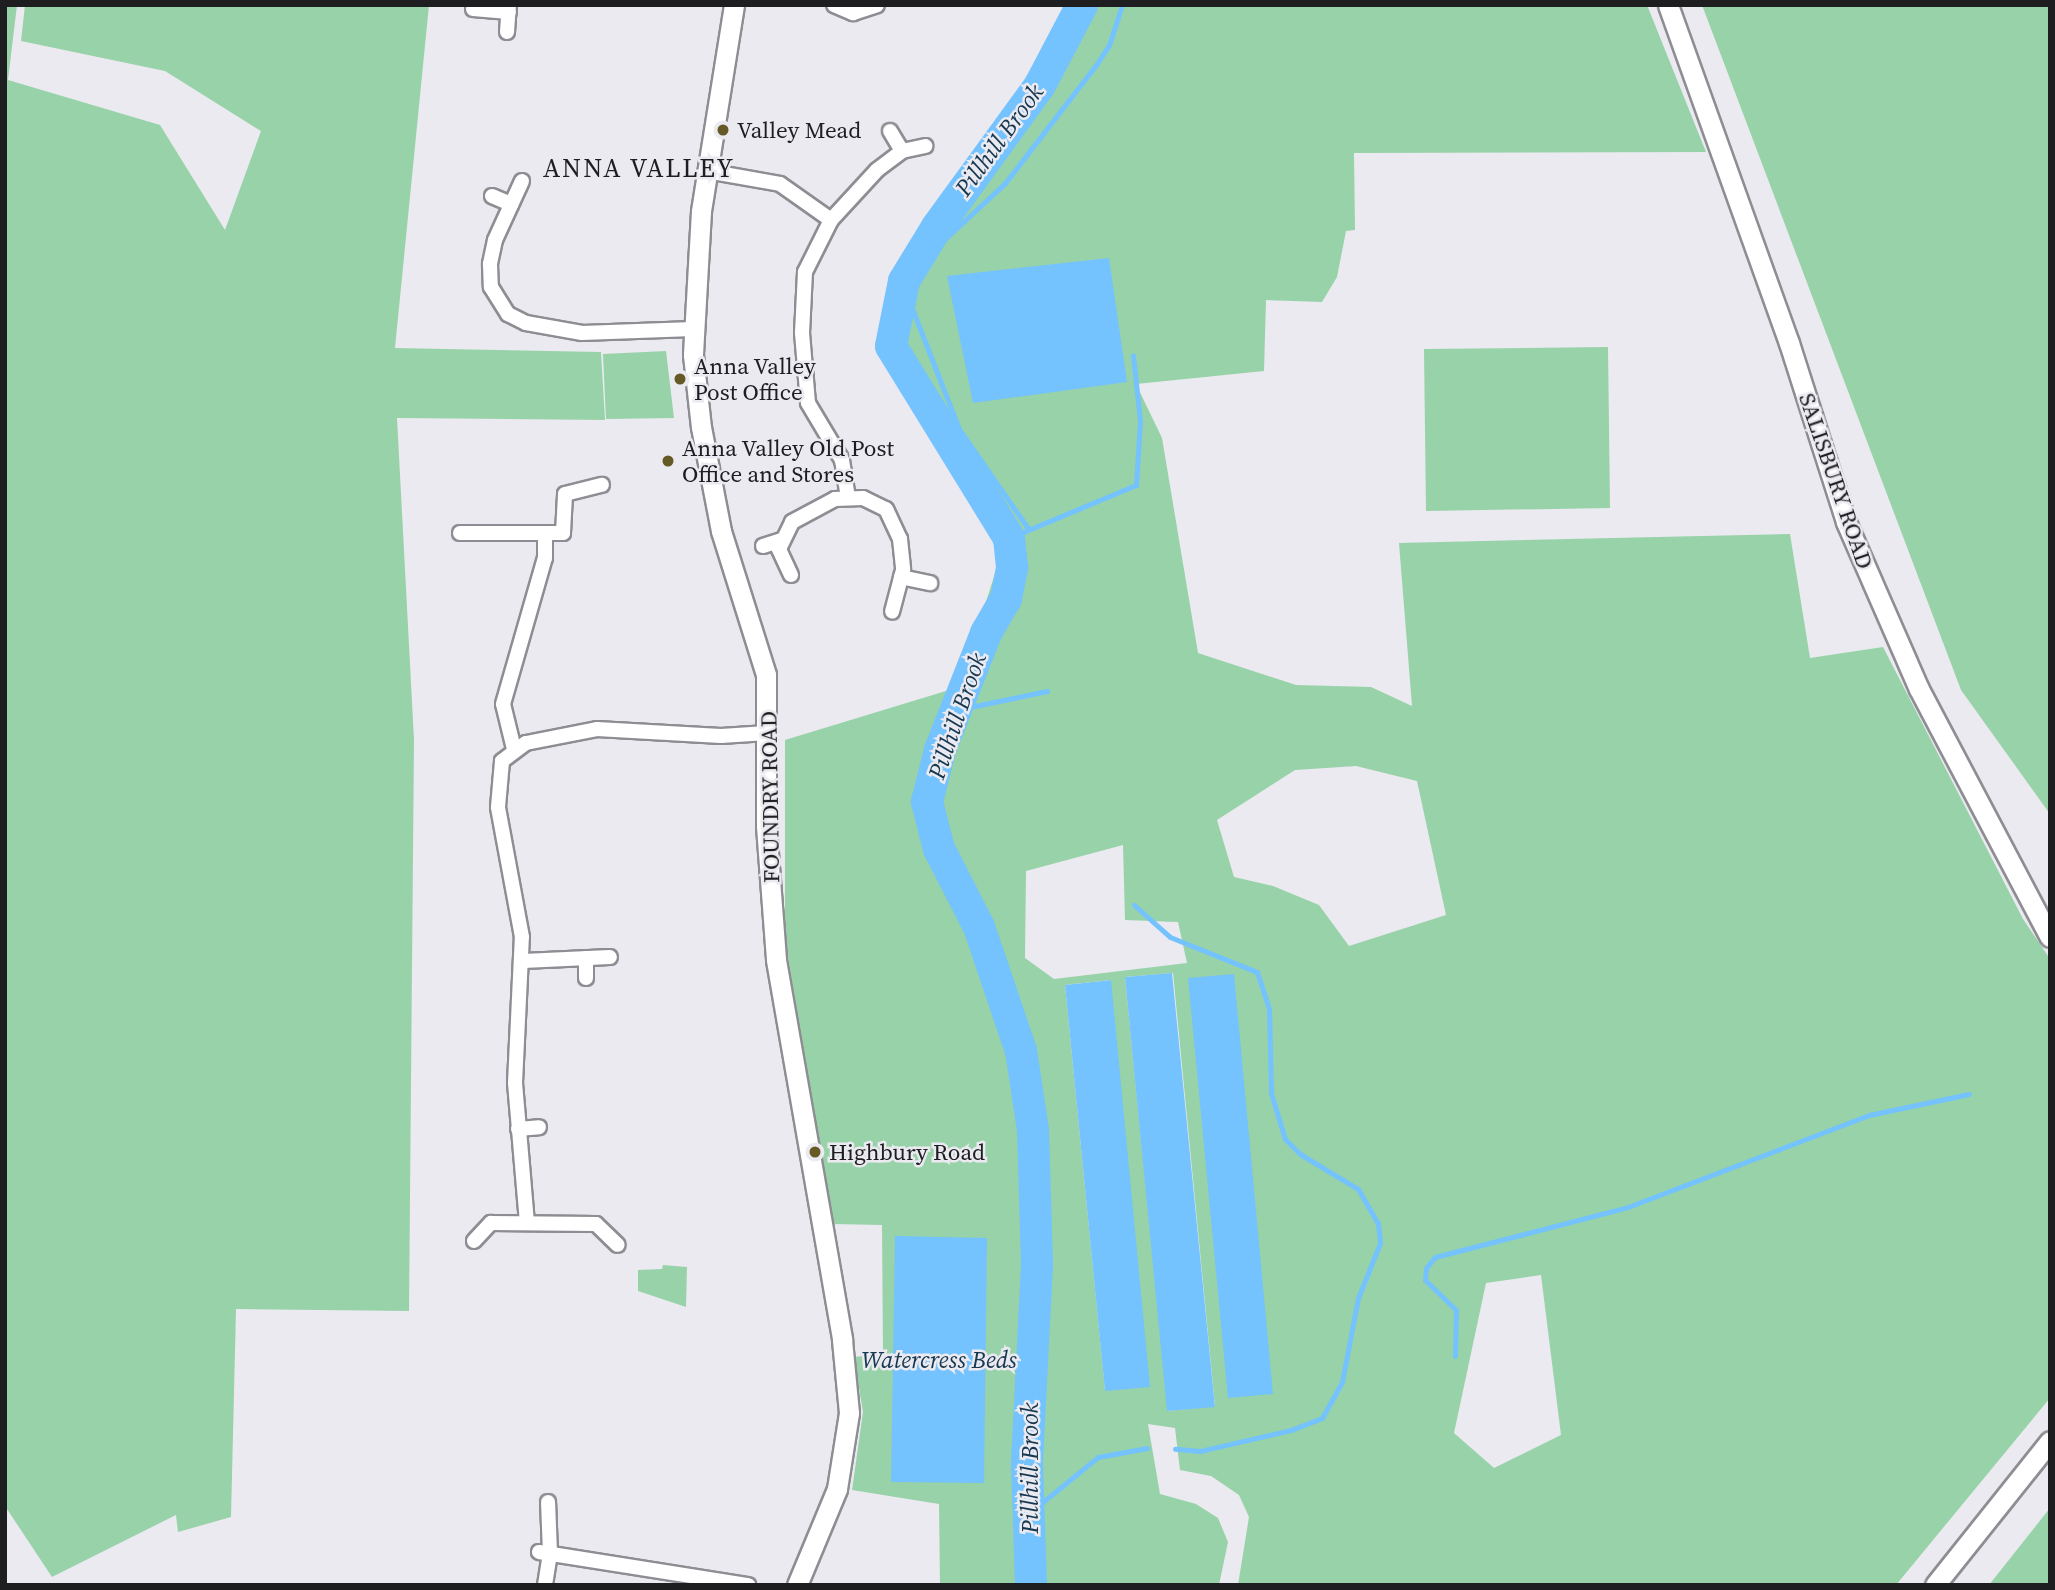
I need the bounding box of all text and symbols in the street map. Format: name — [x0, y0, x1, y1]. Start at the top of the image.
water label: Pillhill Brook — [949, 78, 1049, 202]
place label: Valley Mead — [737, 116, 861, 144]
marker: Valley Mead — [715, 122, 731, 138]
district label: ANNA VALLEY — [544, 153, 734, 185]
place label: Anna Valley Post Office — [694, 352, 817, 406]
marker: Anna Valley Post Office — [672, 371, 688, 387]
street label: SALISBURY ROAD — [1793, 389, 1879, 573]
place label: Anna Valley Old Post Office and Stores — [682, 434, 895, 488]
marker: Anna Valley Old Post Office and Stores — [660, 453, 676, 469]
water label: Pillhill Brook — [922, 649, 992, 783]
street label: FOUNDRY ROAD — [755, 710, 785, 884]
place label: Highbury Road — [829, 1138, 985, 1166]
marker: Highbury Road — [807, 1144, 823, 1160]
water label: Watercress Beds — [861, 1346, 1017, 1374]
water label: Pillhill Brook — [1016, 1402, 1044, 1534]

